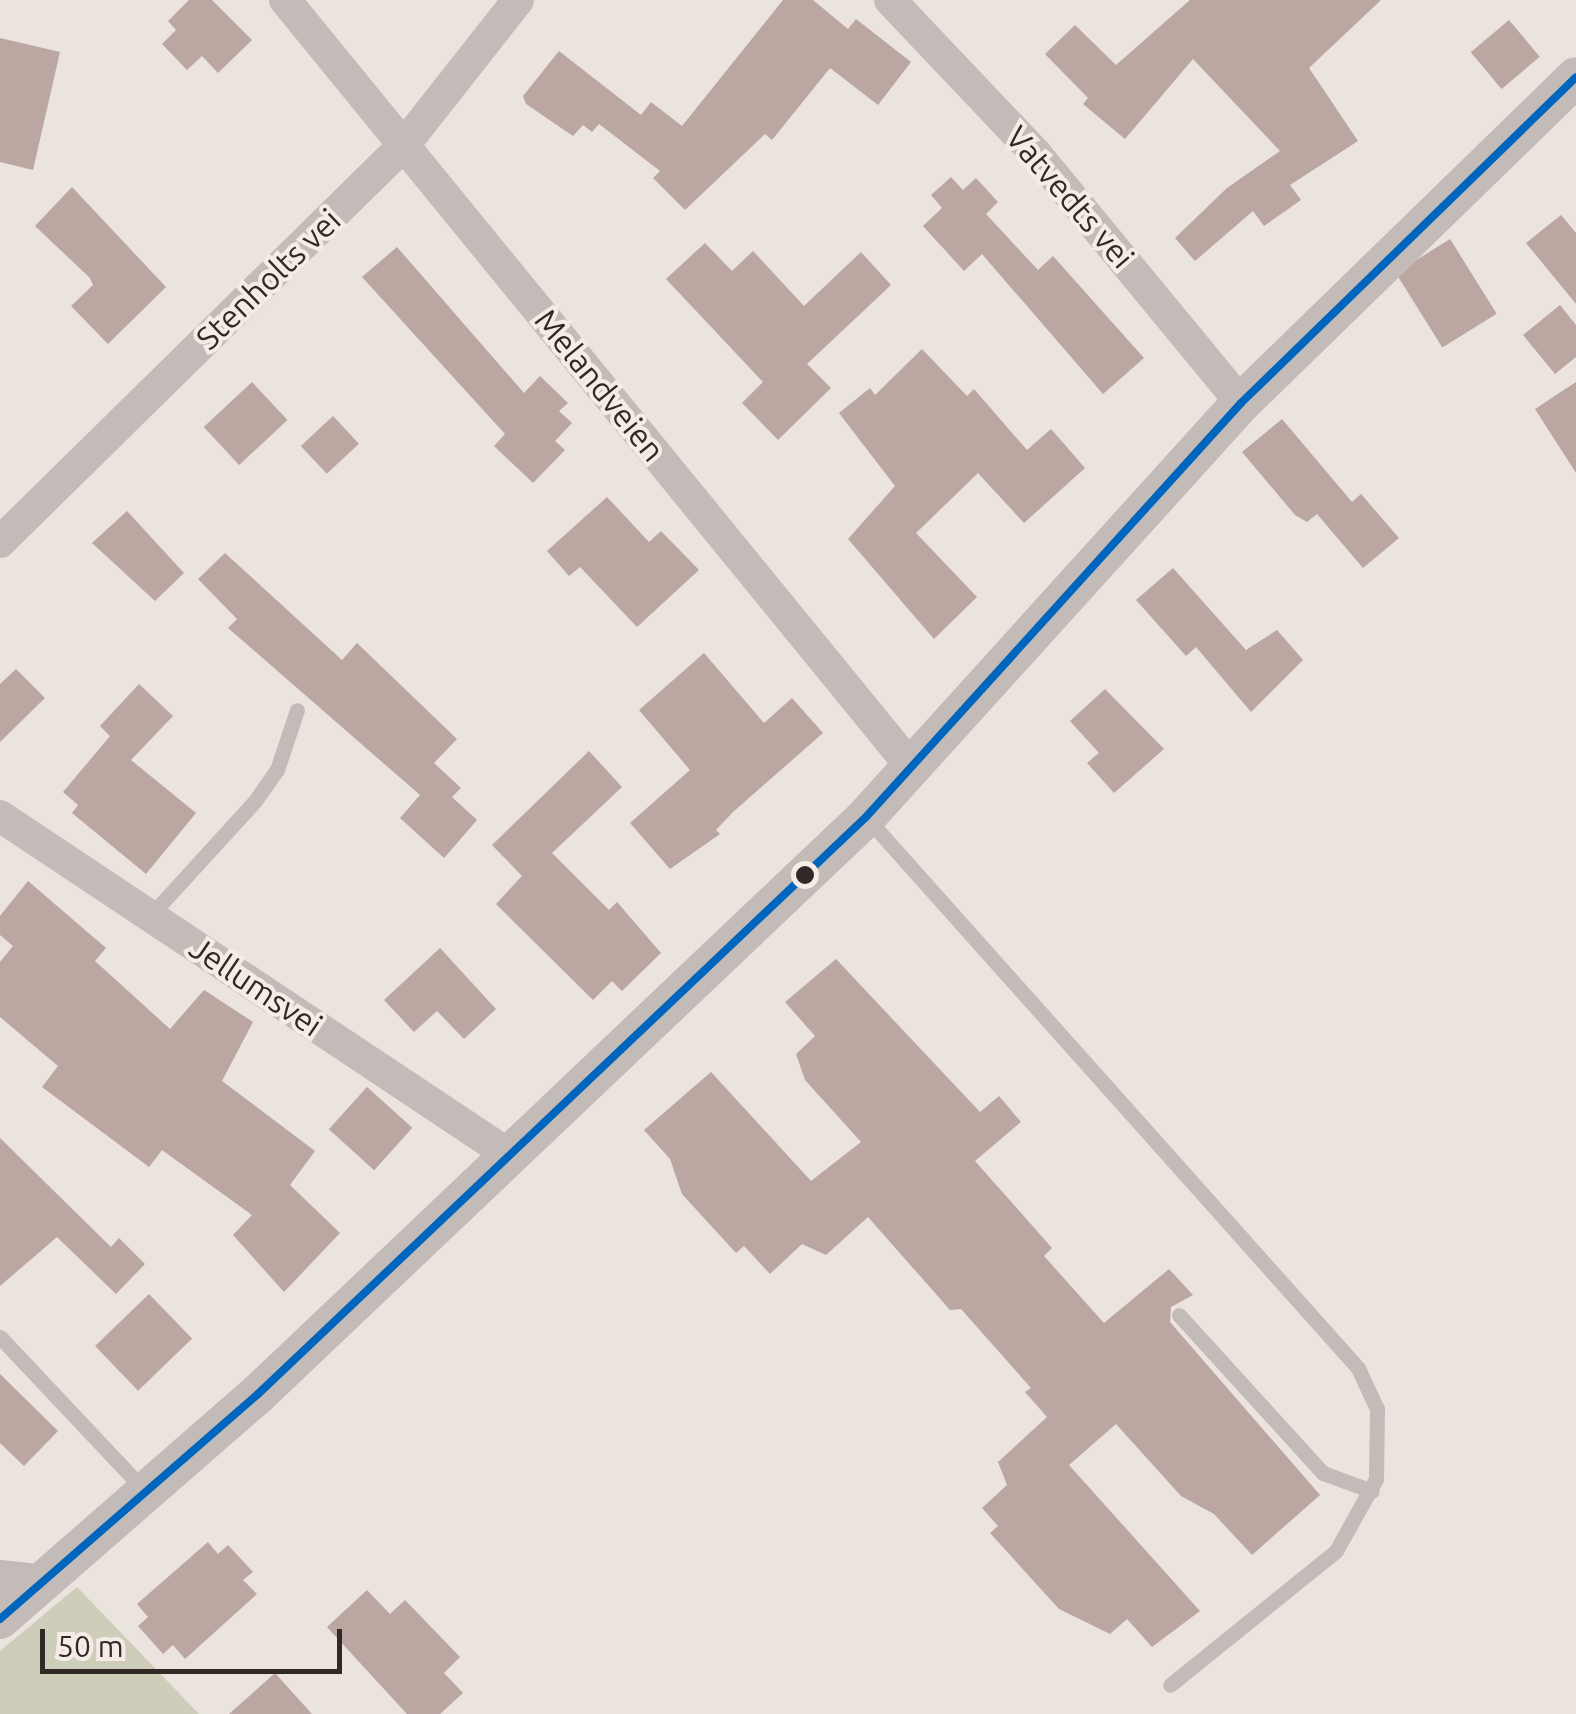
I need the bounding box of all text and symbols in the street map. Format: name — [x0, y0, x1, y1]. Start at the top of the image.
street label: Vatvedts vei — [998, 118, 1142, 276]
street label: Stenholts vei — [188, 201, 348, 357]
street label: Melandveien — [527, 301, 673, 469]
unlabelled marker — [795, 865, 815, 885]
street label: Jellumsvei — [183, 928, 329, 1044]
scale bar — [45, 1609, 348, 1671]
text: 50 m — [57, 1629, 124, 1663]

